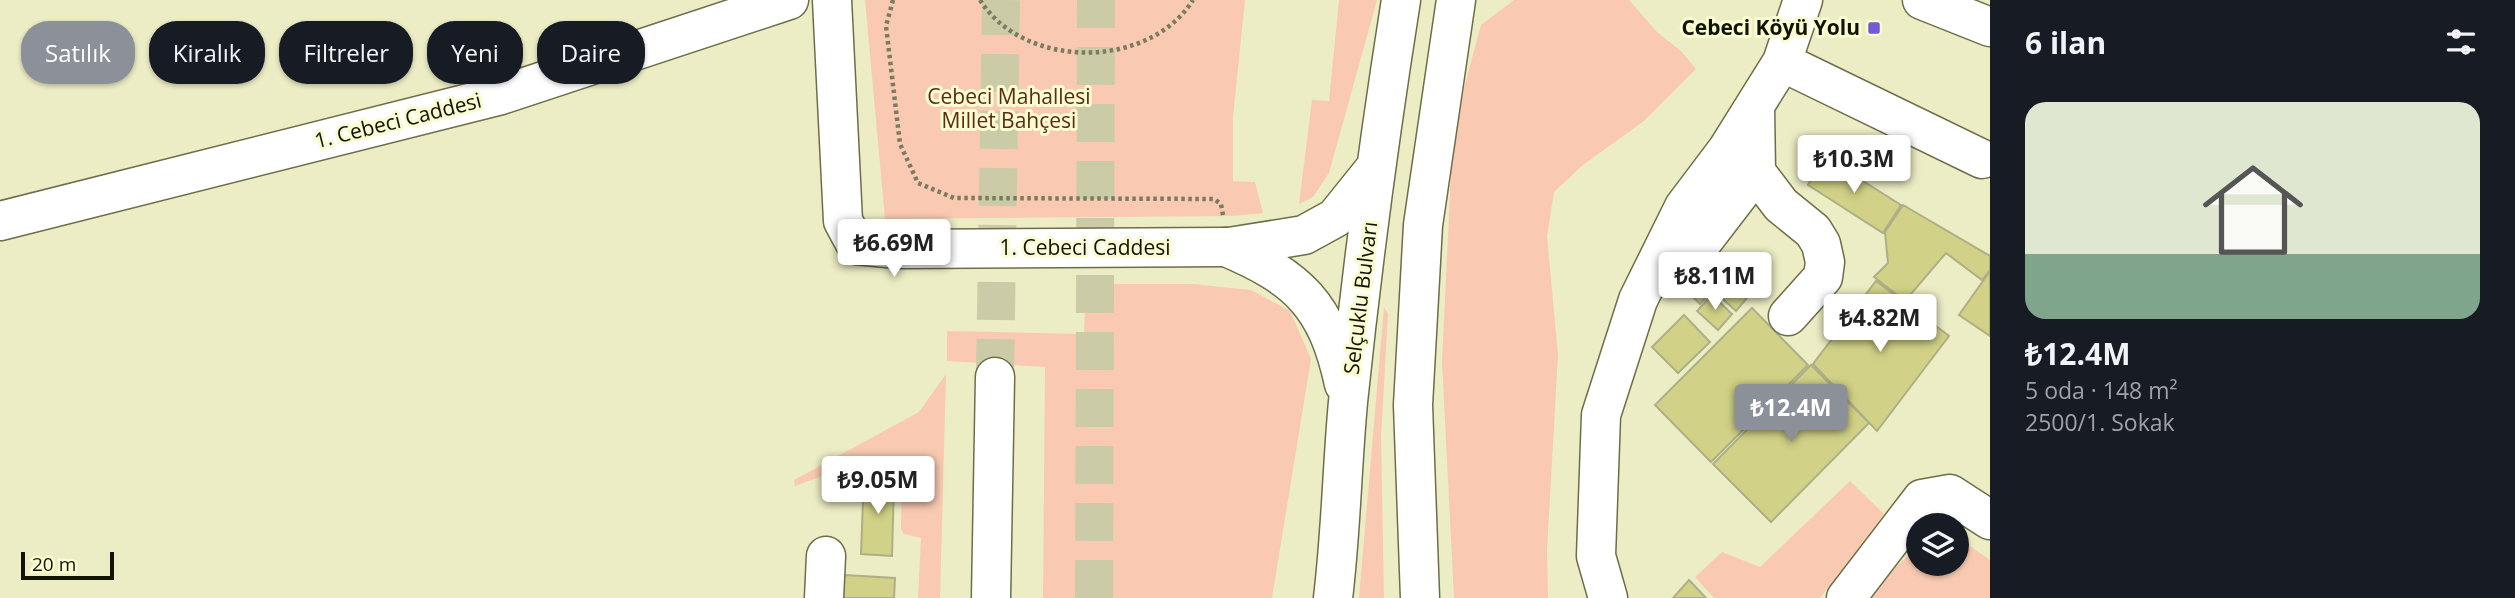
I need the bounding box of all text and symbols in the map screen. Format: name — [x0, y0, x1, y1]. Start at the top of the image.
place label: Cebeci Köyü Yolu — [1681, 13, 1860, 41]
marker: Cebeci Köyü Yolu — [1866, 20, 1882, 36]
chip: Satılık — [21, 21, 135, 84]
chip: Kiralık — [149, 21, 265, 84]
chip: Filtreler — [279, 21, 413, 84]
chip: Yeni — [427, 21, 523, 84]
chip: Daire — [537, 21, 645, 84]
text: 6 ilan — [2025, 22, 2106, 63]
icon: filters — [2442, 23, 2480, 61]
park label: Cebeci Mahallesi Millet Bahçesi — [927, 82, 1091, 134]
street label: 1. Cebeci Caddesi — [311, 86, 484, 154]
pin: ₺10.3M — [1797, 136, 1911, 195]
text: ₺10.3M — [1814, 142, 1894, 174]
icon: home — [2190, 147, 2316, 273]
pin: ₺6.69M — [837, 219, 951, 279]
street label: Selçuklu Bulvarı — [1337, 220, 1383, 376]
text: ₺6.69M — [854, 226, 934, 258]
street label: 1. Cebeci Caddesi — [999, 233, 1171, 261]
pin: ₺8.11M — [1658, 252, 1772, 312]
text: ₺8.11M — [1675, 259, 1755, 291]
pin: ₺4.82M — [1823, 294, 1937, 354]
text: ₺4.82M — [1840, 301, 1920, 333]
text: ₺12.4M — [2025, 333, 2130, 374]
text: 5 oda · 148 m² — [2025, 374, 2178, 406]
pin: ₺12.4M — [1734, 384, 1848, 444]
text: ₺12.4M — [1751, 391, 1831, 423]
text: 2500/1. Sokak — [2025, 406, 2175, 438]
pin: ₺9.05M — [821, 456, 935, 516]
text: ₺9.05M — [838, 463, 918, 495]
map controls — [1906, 513, 1969, 576]
button: layers — [1906, 513, 1969, 576]
scale bar — [21, 549, 114, 581]
text: 20 m — [32, 551, 76, 577]

